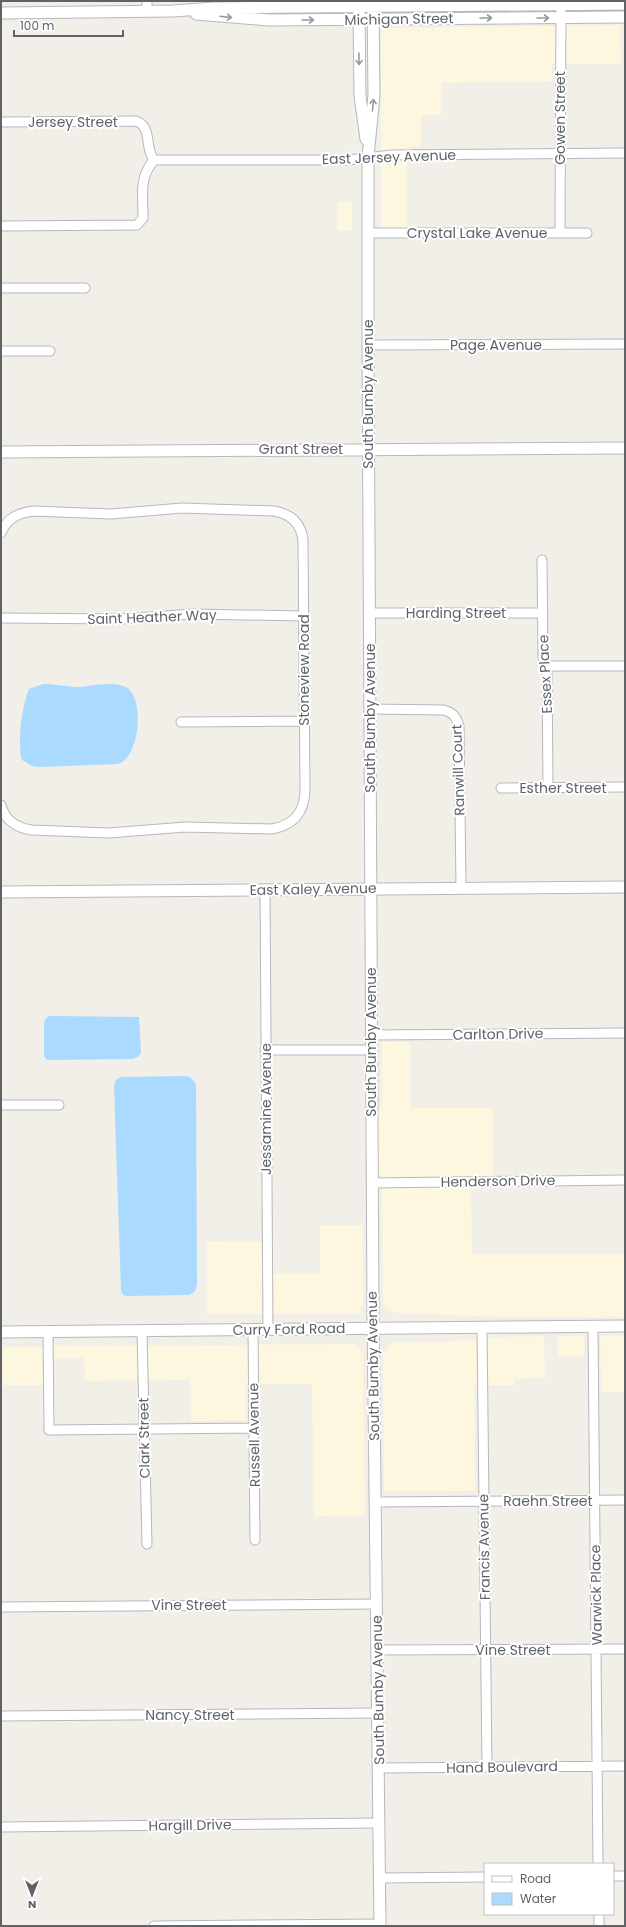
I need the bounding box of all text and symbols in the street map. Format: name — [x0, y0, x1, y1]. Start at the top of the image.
street label: Michigan Street — [344, 8, 454, 30]
scale bar — [14, 12, 123, 38]
one-way arrow — [219, 13, 232, 21]
one-way arrow — [536, 14, 549, 22]
one-way arrow — [479, 15, 492, 22]
one-way arrow — [301, 16, 314, 24]
text: 100 m — [20, 17, 54, 34]
one-way arrow — [356, 52, 363, 65]
street label: Gowen Street — [550, 71, 570, 165]
one-way arrow — [370, 99, 377, 112]
street label: Jersey Street — [28, 112, 118, 132]
street label: East Jersey Avenue — [322, 145, 457, 169]
street label: Crystal Lake Avenue — [407, 223, 548, 243]
street label: South Bumby Avenue — [358, 319, 378, 469]
street label: Page Avenue — [450, 335, 542, 355]
street label: Grant Street — [259, 439, 343, 459]
street label: Harding Street — [406, 603, 506, 623]
street label: Saint Heather Way — [87, 605, 217, 629]
street label: Stoneview Road — [294, 614, 314, 726]
street label: Essex Place — [533, 634, 557, 714]
street label: South Bumby Avenue — [360, 643, 380, 793]
street label: Ranwill Court — [446, 724, 470, 816]
street label: Esther Street — [519, 778, 607, 798]
street label: East Kaley Avenue — [249, 878, 377, 900]
street label: South Bumby Avenue — [361, 967, 381, 1117]
street label: Carlton Drive — [452, 1023, 544, 1045]
street label: Jessamine Avenue — [256, 1043, 276, 1175]
street label: Henderson Drive — [440, 1170, 556, 1192]
street label: South Bumby Avenue — [362, 1291, 384, 1441]
street label: Curry Ford Road — [232, 1318, 346, 1340]
street label: Russell Avenue — [243, 1383, 265, 1487]
street label: Clark Street — [133, 1397, 155, 1479]
street label: Raehn Street — [503, 1491, 593, 1511]
street label: Francis Avenue — [473, 1493, 495, 1600]
street label: Warwick Place — [585, 1544, 607, 1646]
street label: Vine Street — [151, 1595, 227, 1615]
street label: South Bumby Avenue — [367, 1615, 389, 1765]
street label: Vine Street — [475, 1640, 551, 1660]
street label: Nancy Street — [145, 1705, 235, 1725]
street label: Hand Boulevard — [446, 1756, 558, 1778]
street label: Hargill Drive — [148, 1814, 232, 1836]
legend — [484, 1863, 614, 1915]
text: Road — [520, 1870, 551, 1887]
north arrow — [12, 1875, 52, 1915]
text: Water — [520, 1890, 557, 1907]
text: N — [28, 1897, 36, 1913]

